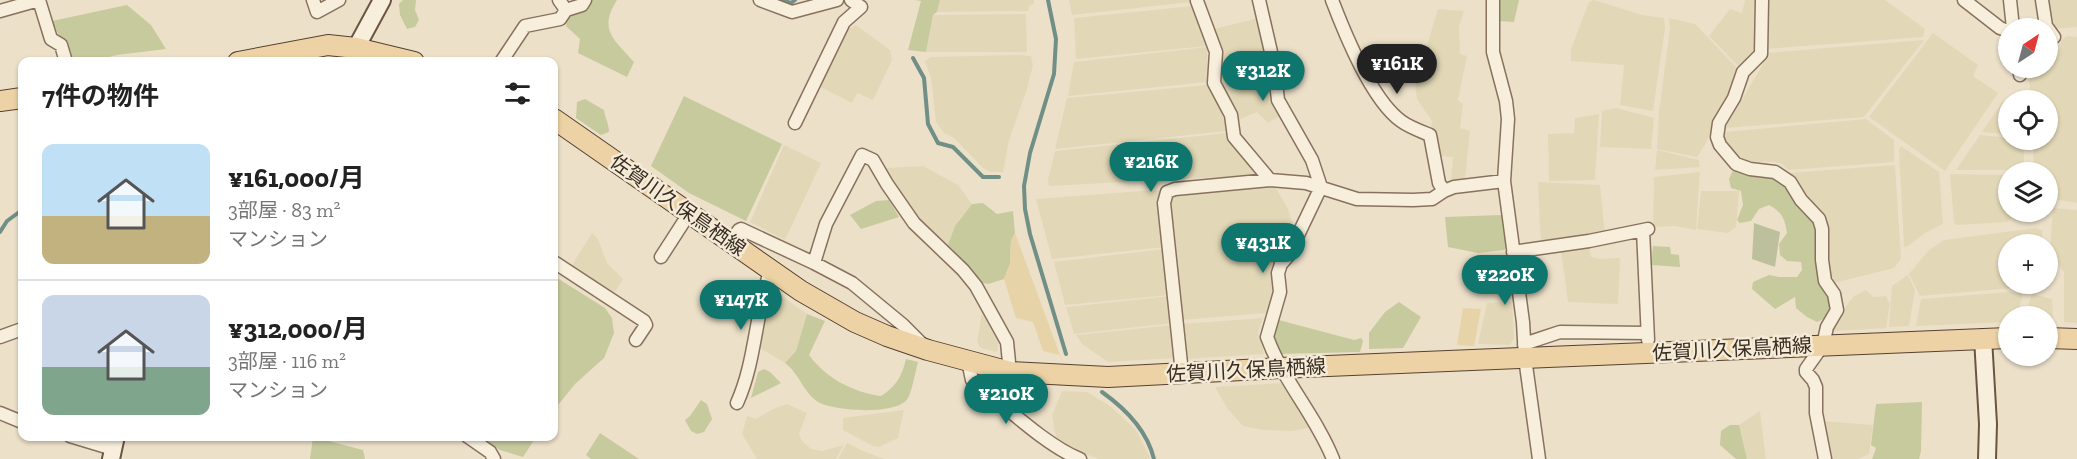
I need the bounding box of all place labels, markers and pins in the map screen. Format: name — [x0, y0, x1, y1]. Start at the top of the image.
pin: ¥161K — [1355, 44, 1439, 95]
pin: ¥312K — [1221, 51, 1305, 102]
pin: ¥216K — [1109, 142, 1193, 193]
pin: ¥431K — [1221, 223, 1305, 274]
pin: ¥220K — [1463, 255, 1547, 306]
pin: ¥147K — [699, 280, 783, 331]
pin: ¥210K — [964, 374, 1048, 425]

